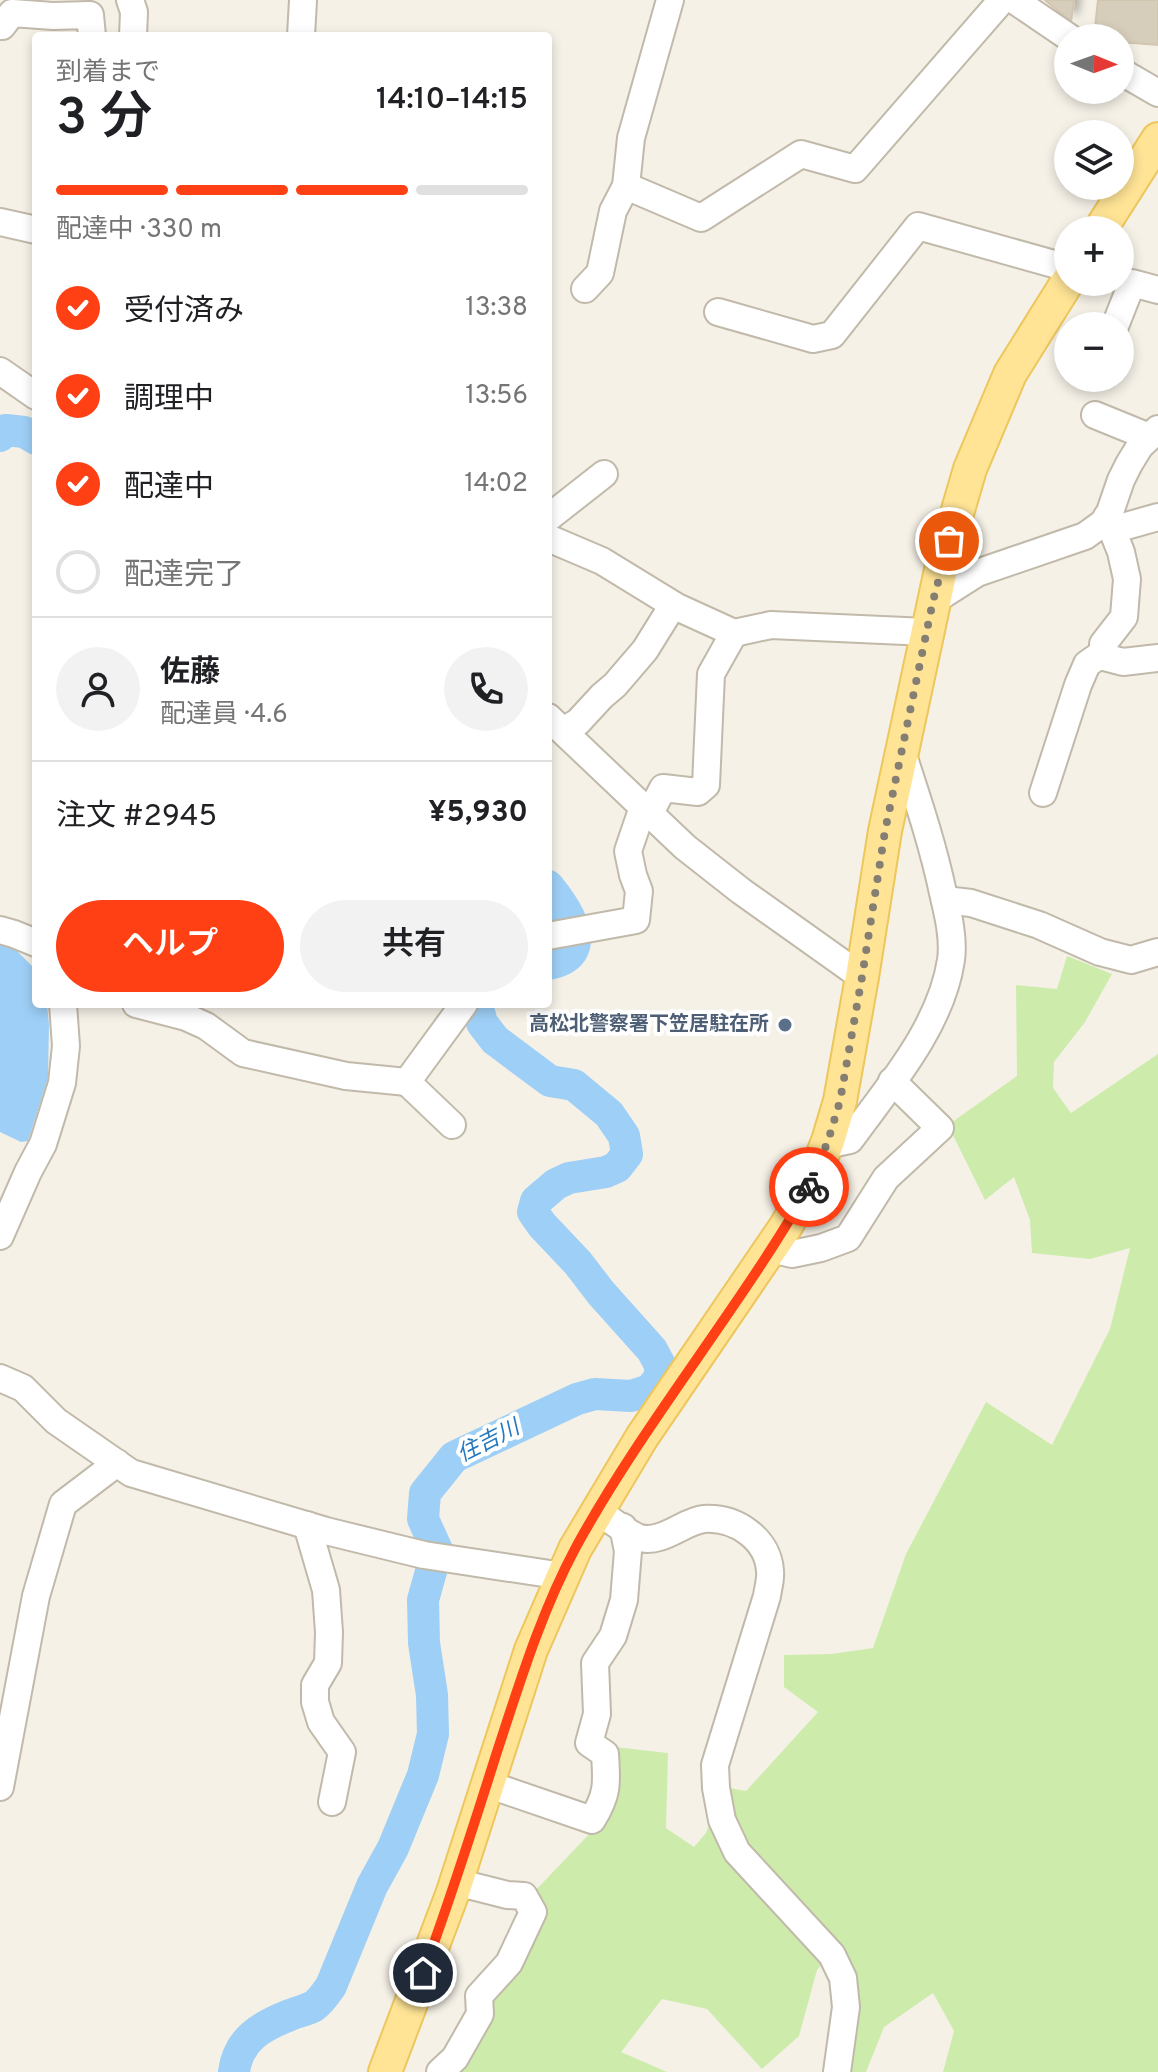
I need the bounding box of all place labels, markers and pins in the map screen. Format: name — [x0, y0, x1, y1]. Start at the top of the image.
pin — [915, 507, 983, 575]
place label: 高松北警察署下笠居駐在所 — [529, 1012, 769, 1038]
marker: 高松北警察署下笠居駐在所 — [776, 1016, 794, 1034]
pin — [389, 1939, 457, 2007]

